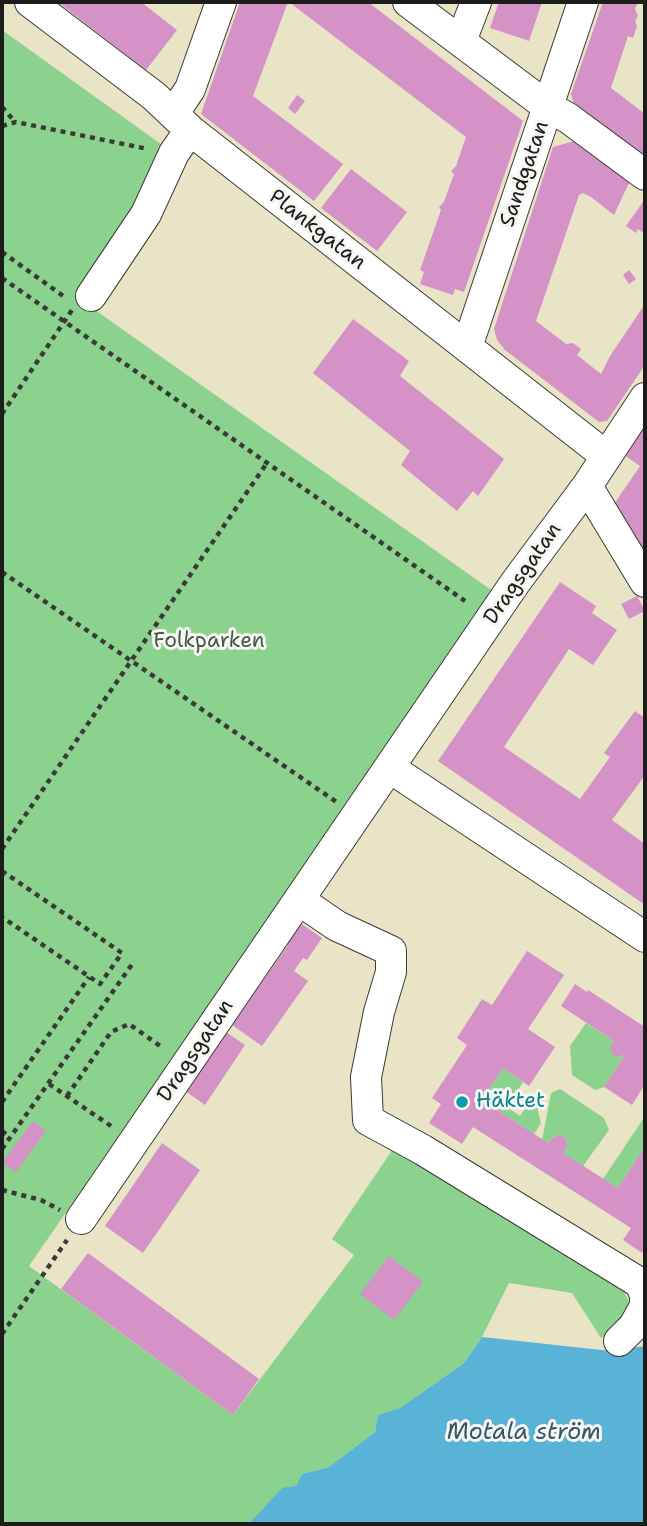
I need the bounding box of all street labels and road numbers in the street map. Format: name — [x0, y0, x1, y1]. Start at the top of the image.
street label: Sandgatan — [495, 118, 555, 230]
street label: Plankgatan — [264, 184, 370, 276]
street label: Dragsgatan — [479, 518, 567, 630]
street label: Dragsgatan — [153, 995, 239, 1107]

